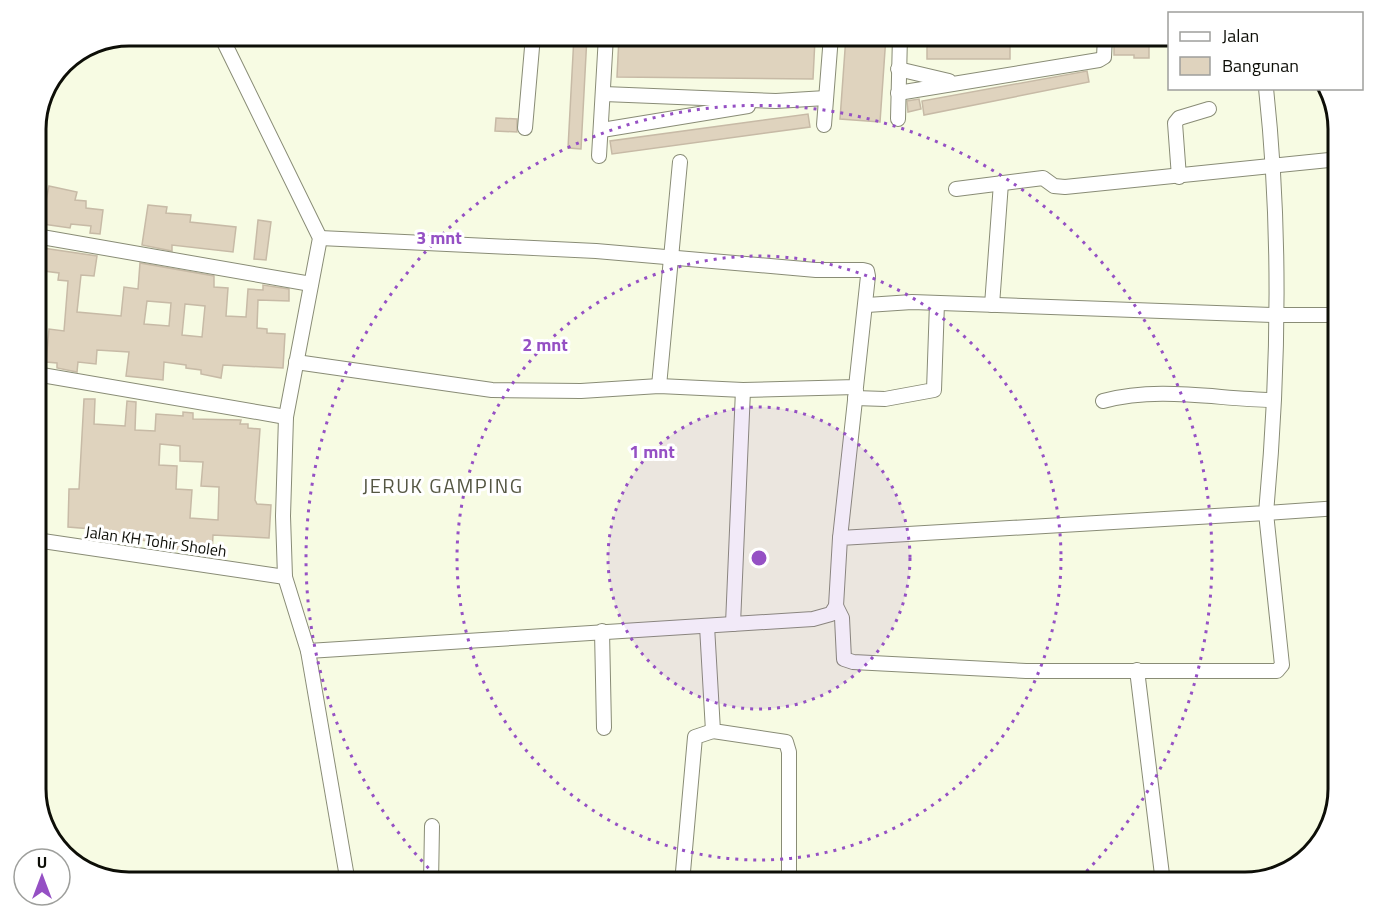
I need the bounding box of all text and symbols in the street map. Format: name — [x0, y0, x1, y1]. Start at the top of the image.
legend — [1168, 12, 1363, 90]
text: Jalan — [1222, 22, 1259, 49]
text: Bangunan — [1222, 52, 1299, 79]
text: 3 mnt — [416, 224, 462, 251]
text: 2 mnt — [522, 331, 568, 358]
text: 1 mnt — [629, 438, 675, 465]
district label: JERUK GAMPING — [363, 470, 523, 501]
street label: Jalan KH Tohir Sholeh — [84, 519, 228, 563]
centre of rings — [749, 548, 769, 568]
north arrow — [12, 847, 72, 907]
text: U — [37, 850, 47, 874]

